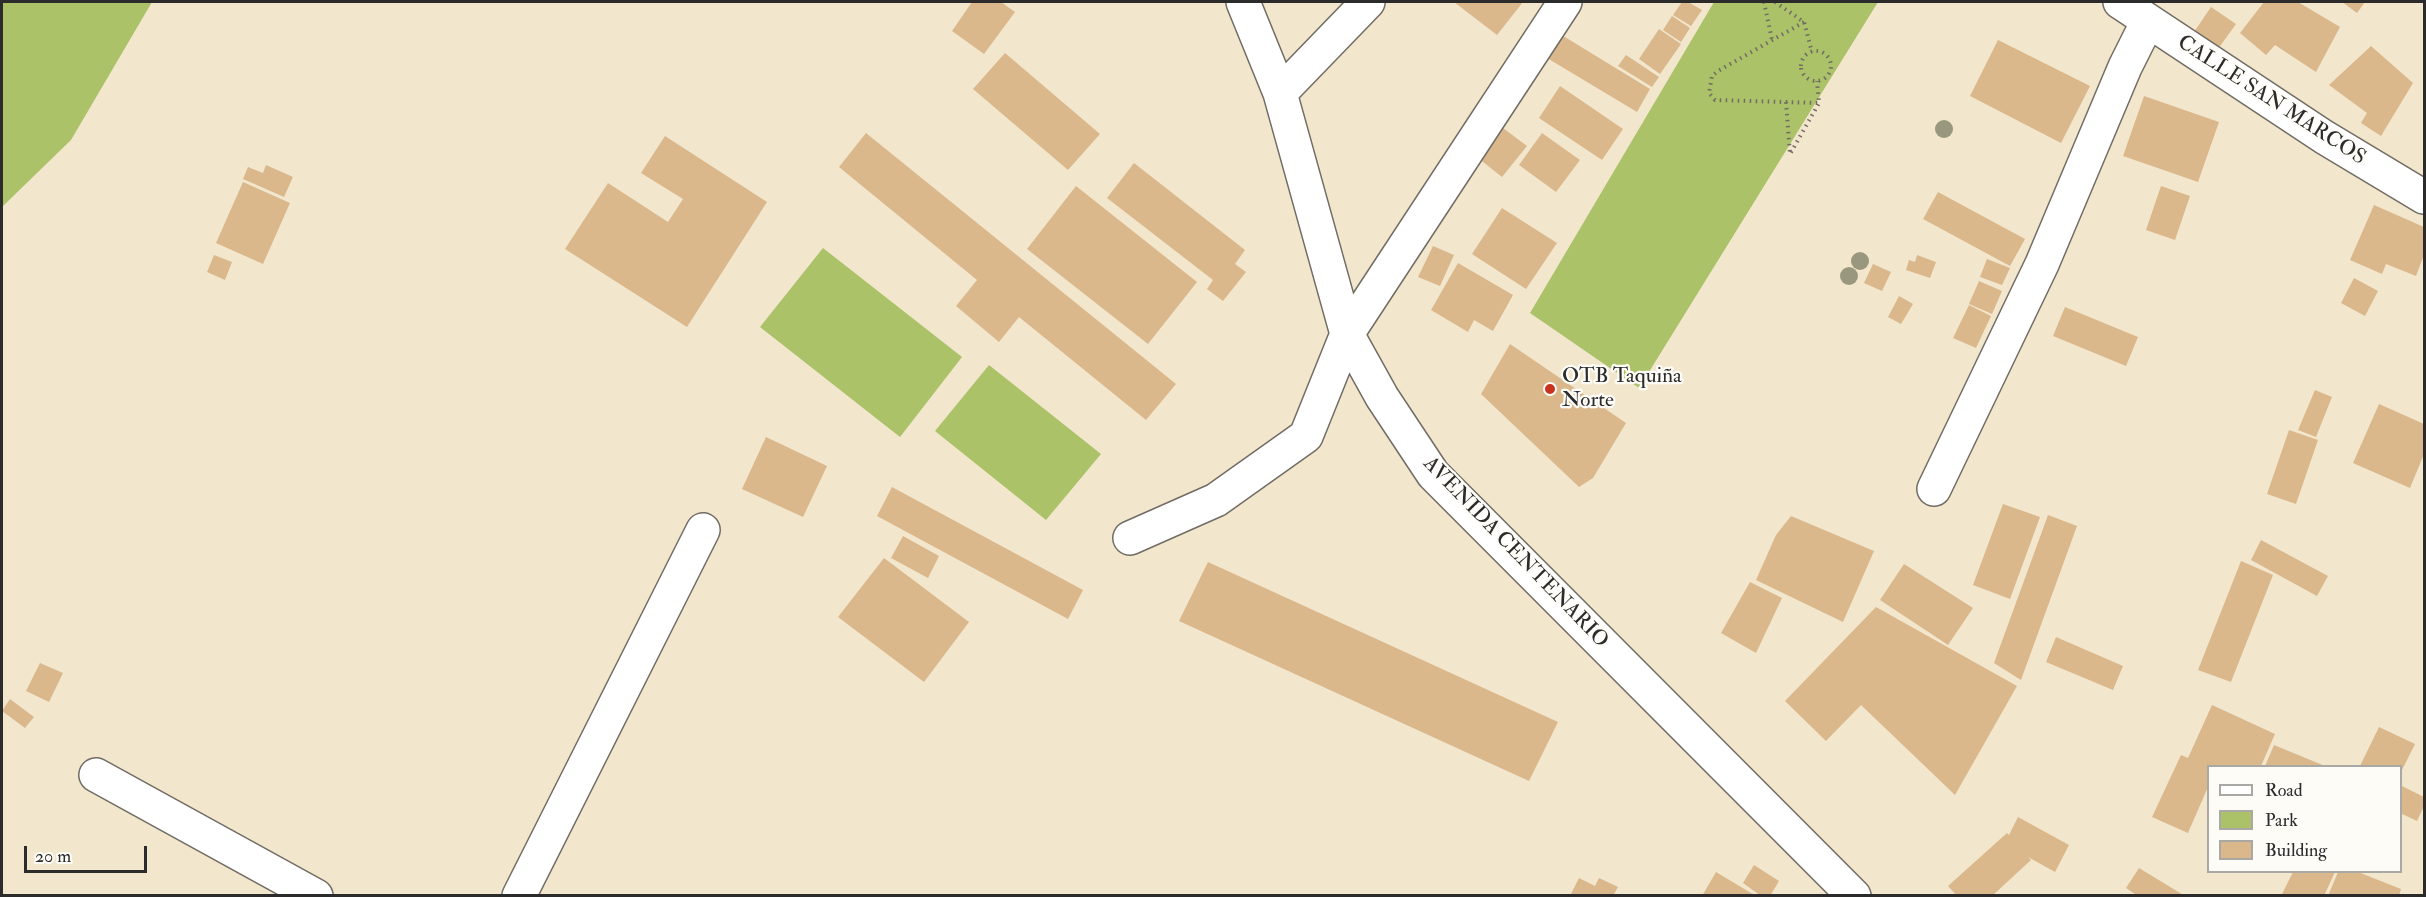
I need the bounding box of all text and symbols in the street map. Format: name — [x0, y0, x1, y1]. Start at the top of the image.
street label: CALLE SAN MARCOS — [2172, 31, 2370, 171]
place label: OTB Taquiña Norte — [1562, 364, 1682, 414]
marker: OTB Taquiña Norte — [1543, 382, 1557, 396]
street label: AVENIDA CENTENARIO — [1417, 452, 1613, 654]
legend — [2207, 765, 2402, 873]
text: Road — [2265, 779, 2303, 802]
text: Park — [2265, 809, 2298, 832]
scale bar — [27, 834, 150, 872]
text: Building — [2265, 839, 2327, 862]
text: 20 m — [35, 845, 71, 868]

